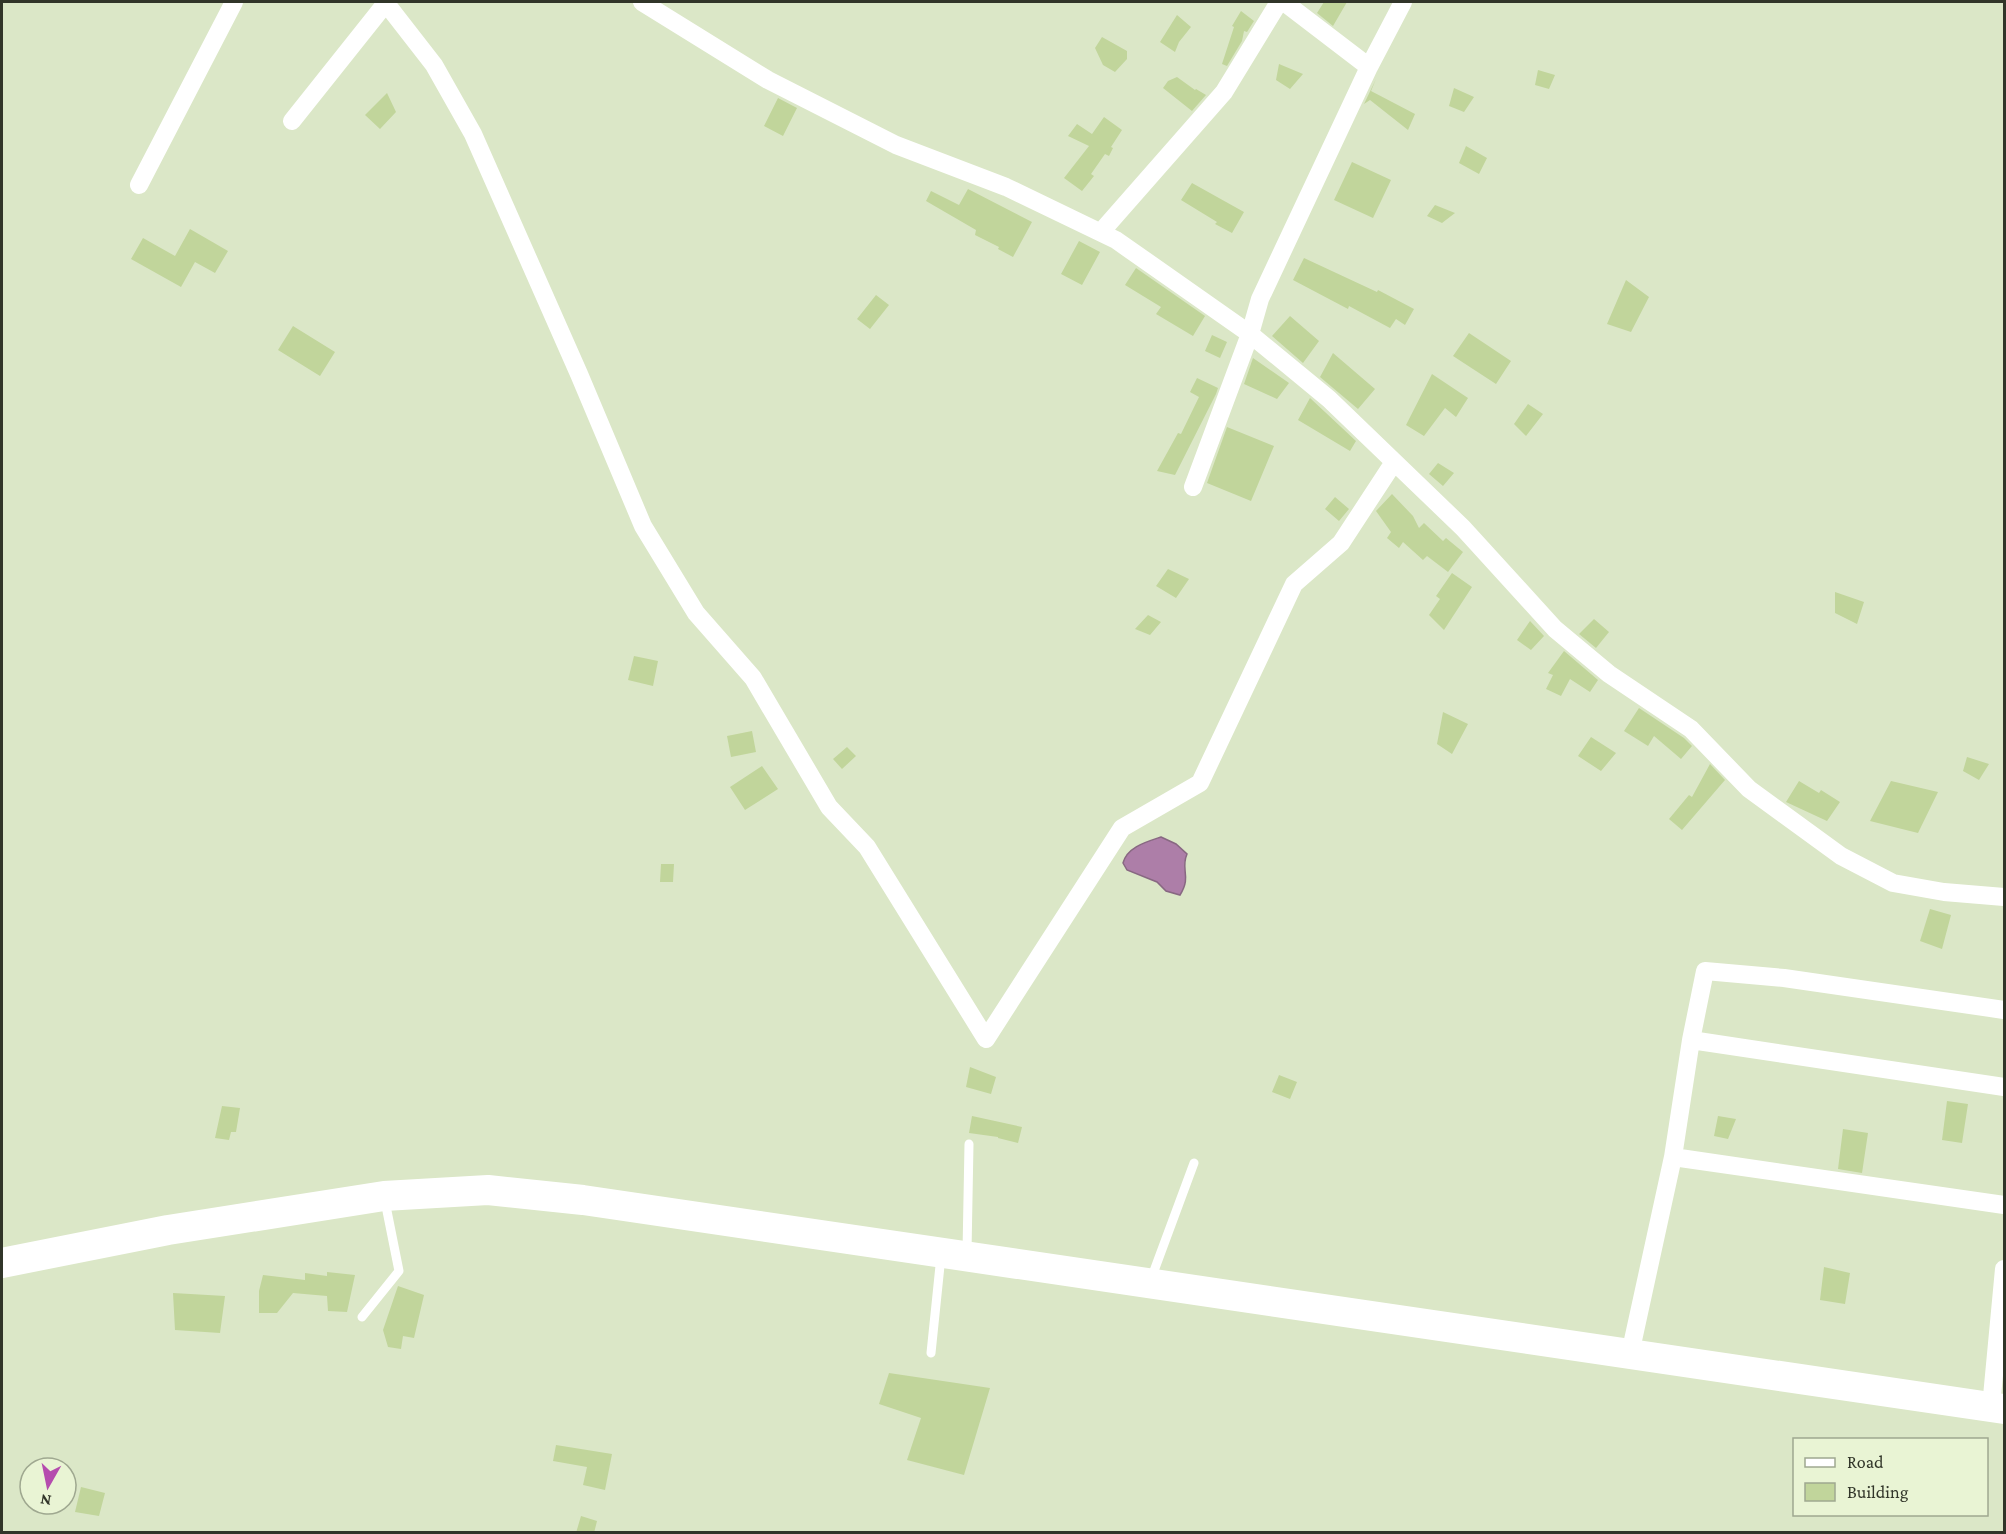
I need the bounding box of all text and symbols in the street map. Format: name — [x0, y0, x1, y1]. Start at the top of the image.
legend — [1793, 1438, 1988, 1516]
text: Road — [1847, 1452, 1884, 1472]
north arrow — [18, 1456, 78, 1516]
text: Building — [1847, 1482, 1909, 1502]
text: N — [39, 1491, 52, 1510]

